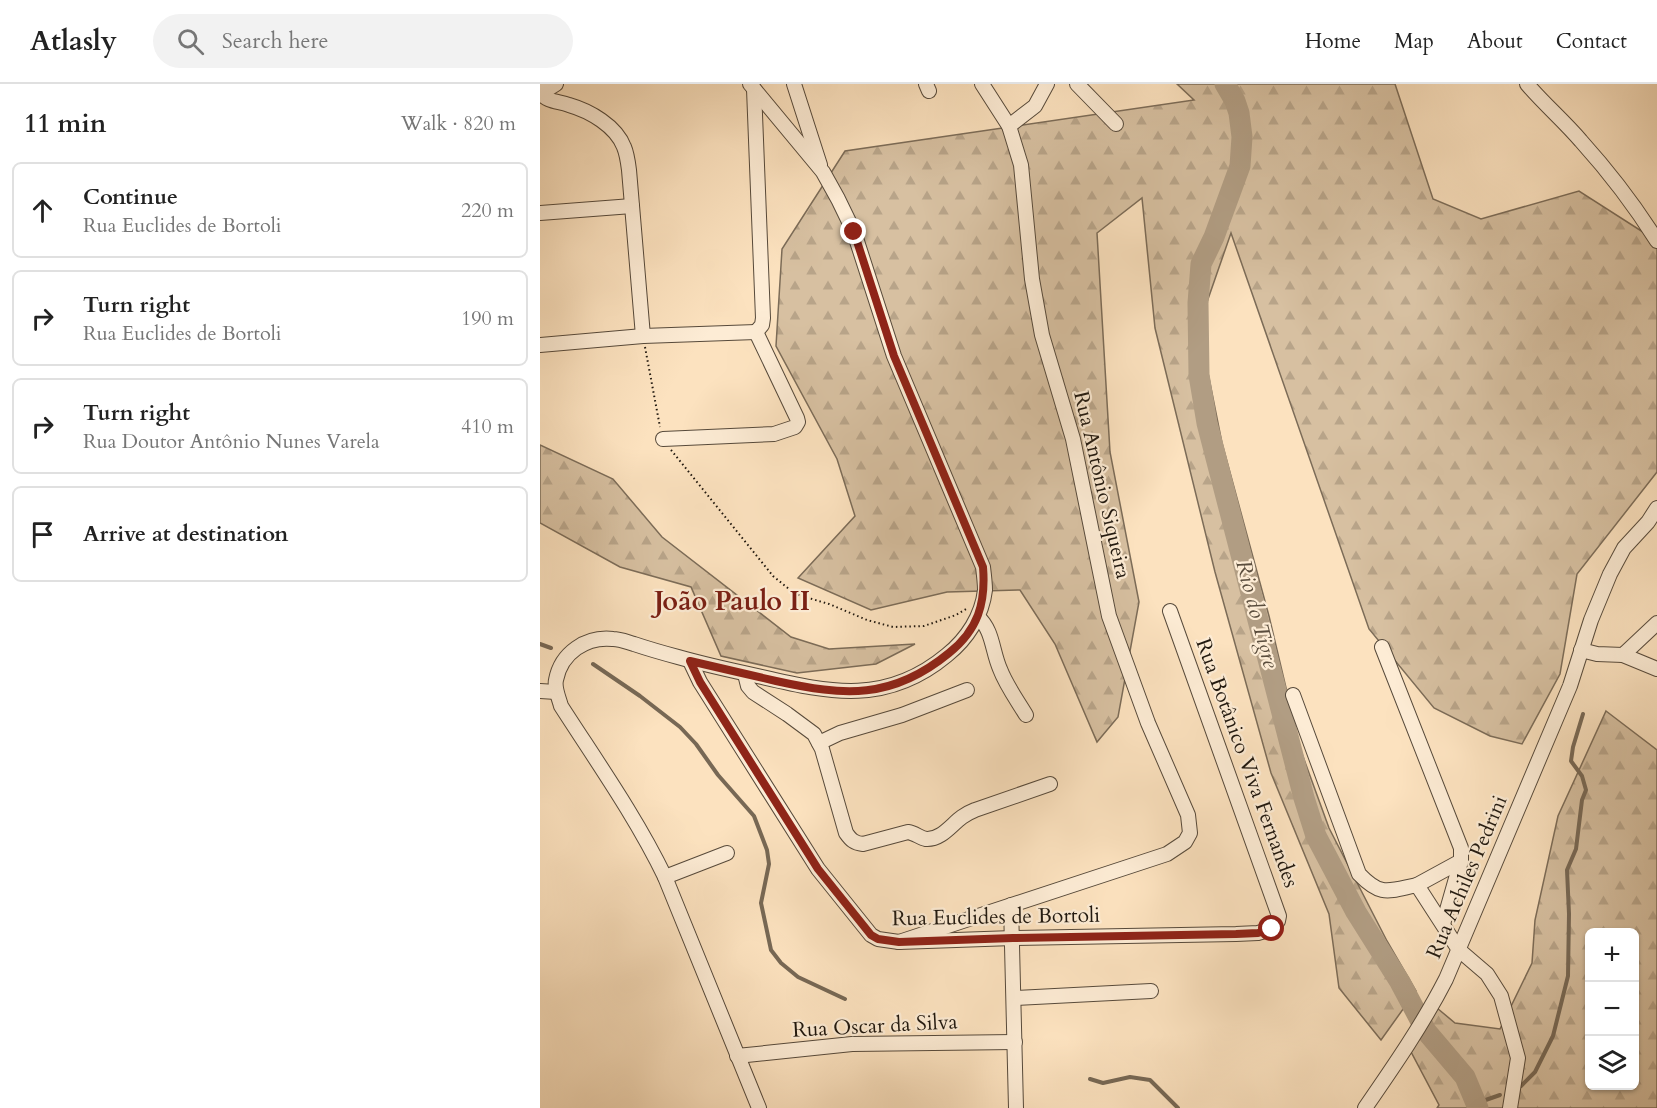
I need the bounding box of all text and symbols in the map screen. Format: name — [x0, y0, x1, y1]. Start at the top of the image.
search box — [153, 14, 573, 68]
text: Atlasly — [30, 22, 117, 60]
icon: search — [174, 25, 207, 58]
text: Search here — [222, 26, 328, 56]
text: Home — [1305, 27, 1361, 56]
text: Map — [1394, 27, 1434, 56]
text: About — [1467, 27, 1523, 56]
text: Contact — [1556, 27, 1627, 56]
text: 11 min — [24, 106, 107, 141]
text: Walk · 820 m — [401, 110, 516, 137]
text: Continue — [83, 182, 178, 212]
icon: ahead — [26, 194, 59, 227]
text: 220 m — [461, 197, 514, 224]
text: Rua Euclides de Bortoli — [83, 212, 281, 239]
route end — [840, 218, 866, 244]
text: Turn right — [83, 290, 190, 320]
icon: right — [26, 302, 59, 335]
text: 190 m — [461, 305, 514, 332]
text: Rua Euclides de Bortoli — [83, 320, 281, 347]
street label: Rua Antônio Siqueira — [1066, 388, 1138, 582]
text: Turn right — [83, 398, 190, 428]
icon: right — [26, 410, 59, 443]
text: 410 m — [461, 413, 514, 440]
text: Rua Doutor Antônio Nunes Varela — [83, 428, 380, 455]
icon: arrive — [26, 518, 59, 551]
text: Arrive at destination — [83, 519, 288, 549]
water label: Rio do Tigre — [1228, 557, 1286, 672]
district label: João Paulo II — [650, 583, 810, 620]
street label: Rua Botânico Viva Fernandes — [1188, 634, 1306, 892]
street label: Rua Achiles Pedrini — [1419, 791, 1515, 963]
street label: Rua Euclides de Bortoli — [892, 901, 1101, 933]
route start — [1258, 915, 1284, 941]
map controls — [1585, 928, 1639, 1090]
button: + — [1585, 928, 1639, 982]
button: − — [1585, 982, 1639, 1036]
street label: Rua Oscar da Silva — [792, 1007, 958, 1045]
button: layers — [1585, 1036, 1639, 1090]

